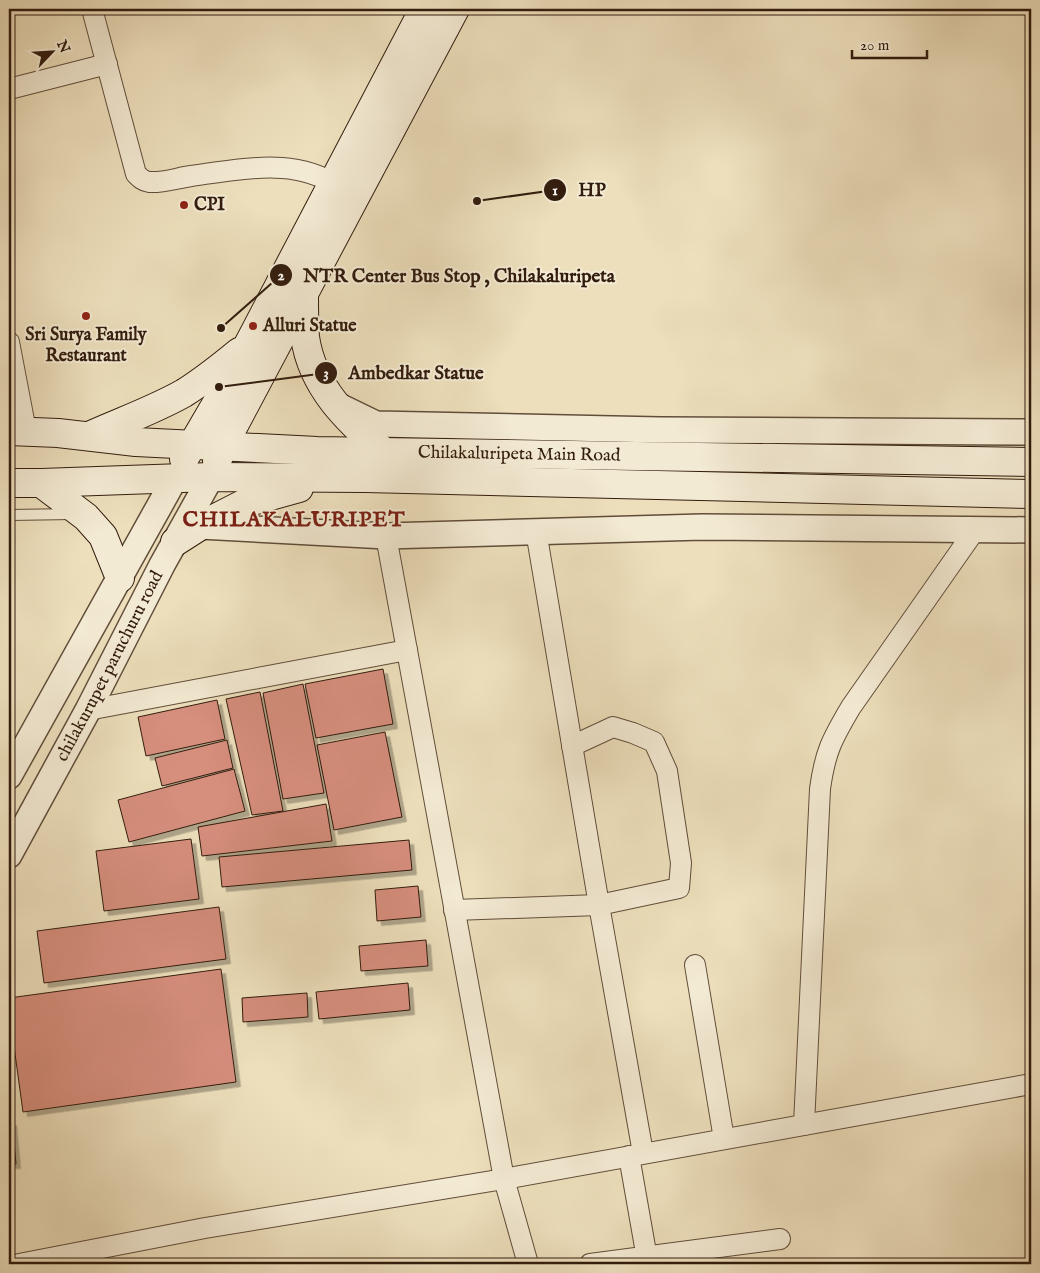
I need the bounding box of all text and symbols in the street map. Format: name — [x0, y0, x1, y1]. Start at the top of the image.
north arrow — [28, 28, 78, 78]
scale bar — [852, 28, 928, 60]
text: 20 m — [860, 36, 890, 55]
text: N — [52, 37, 74, 56]
callout: HP — [543, 173, 615, 207]
text: HP — [578, 179, 606, 203]
text: 1 — [552, 181, 558, 200]
place label: CPI — [194, 194, 225, 217]
marker: CPI — [178, 199, 190, 211]
callout: NTR Center Bus Stop , Chilakaluripeta — [268, 258, 625, 292]
text: NTR Center Bus Stop , Chilakaluripeta — [302, 265, 616, 289]
text: 2 — [277, 266, 285, 285]
marker: Sri Surya Family Restaurant — [80, 310, 92, 322]
place label: Alluri Statue — [262, 315, 357, 338]
marker: Alluri Statue — [247, 320, 259, 332]
place label: Sri Surya Family Restaurant — [25, 324, 148, 368]
callout: Ambedkar Statue — [313, 356, 494, 390]
text: Ambedkar Statue — [347, 362, 484, 386]
text: 3 — [323, 364, 329, 383]
street label: Chilakaluripeta Main Road — [418, 441, 621, 467]
district label: CHILAKALURIPET — [182, 506, 406, 534]
street label: chilakurupet paruchuru road — [51, 567, 169, 765]

